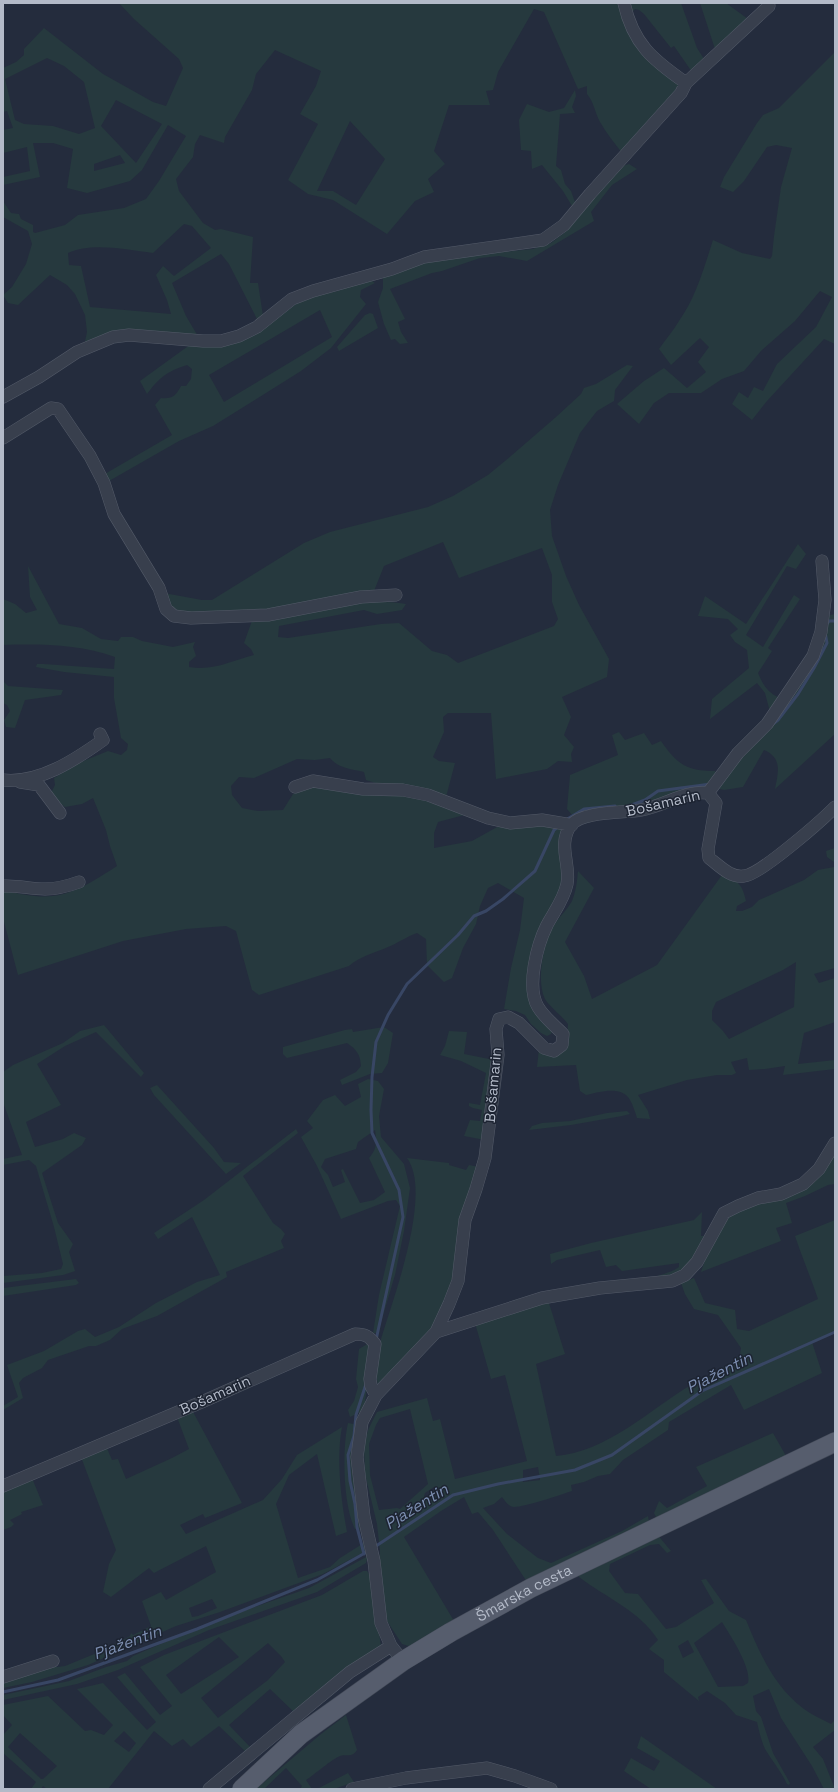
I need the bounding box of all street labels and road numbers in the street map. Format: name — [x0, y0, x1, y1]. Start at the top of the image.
street label: Bošamarin — [624, 785, 702, 820]
street label: Bošamarin — [480, 1046, 505, 1123]
street label: Bošamarin — [176, 1370, 253, 1419]
street label: Šmarska cesta — [472, 1560, 575, 1625]

